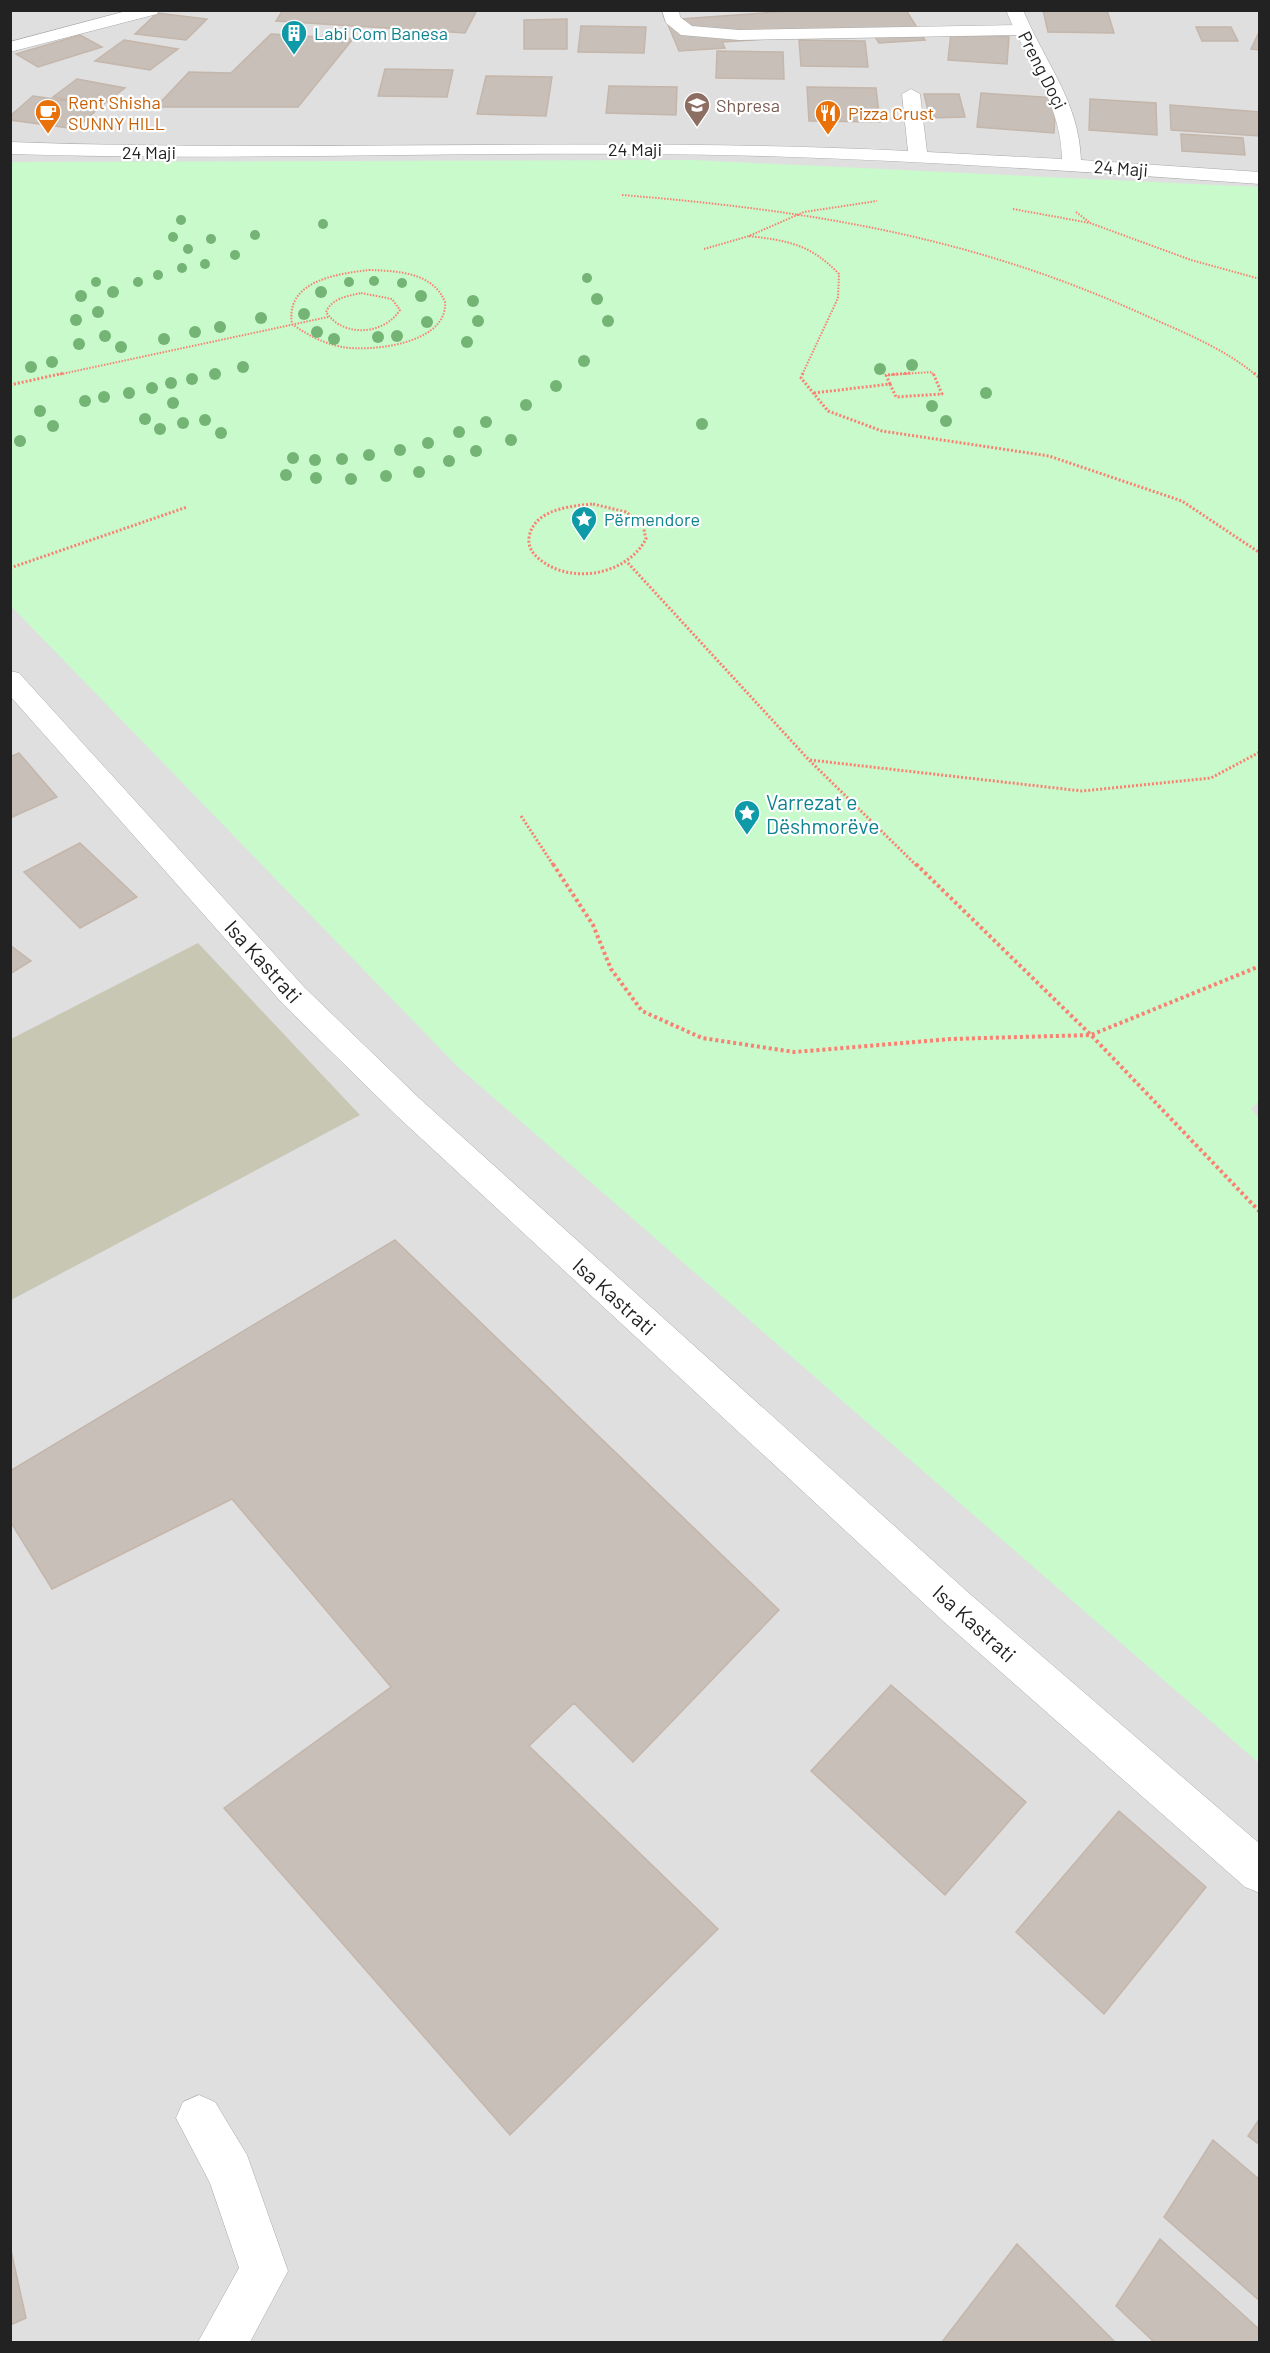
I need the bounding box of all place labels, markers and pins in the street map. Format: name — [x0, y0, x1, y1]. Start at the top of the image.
building icon: Labi Com Banesa — [279, 18, 309, 56]
place label: Labi Com Banesa — [314, 22, 448, 44]
school or university icon: Shpresa — [682, 90, 712, 128]
place label: Rent Shisha SUNNY HILL — [68, 91, 165, 134]
place label: Shpresa — [716, 94, 780, 116]
cafe icon: Rent Shisha SUNNY HILL — [33, 97, 63, 135]
restaurant icon: Pizza Crust — [813, 98, 843, 136]
place label: Pizza Crust — [848, 102, 934, 124]
place icon: Përmendore — [569, 504, 599, 542]
place label: Përmendore — [604, 508, 700, 530]
place label: Varrezat e Dëshmorëve — [766, 789, 879, 838]
place icon: Varrezat e Dëshmorëve — [732, 798, 762, 836]

